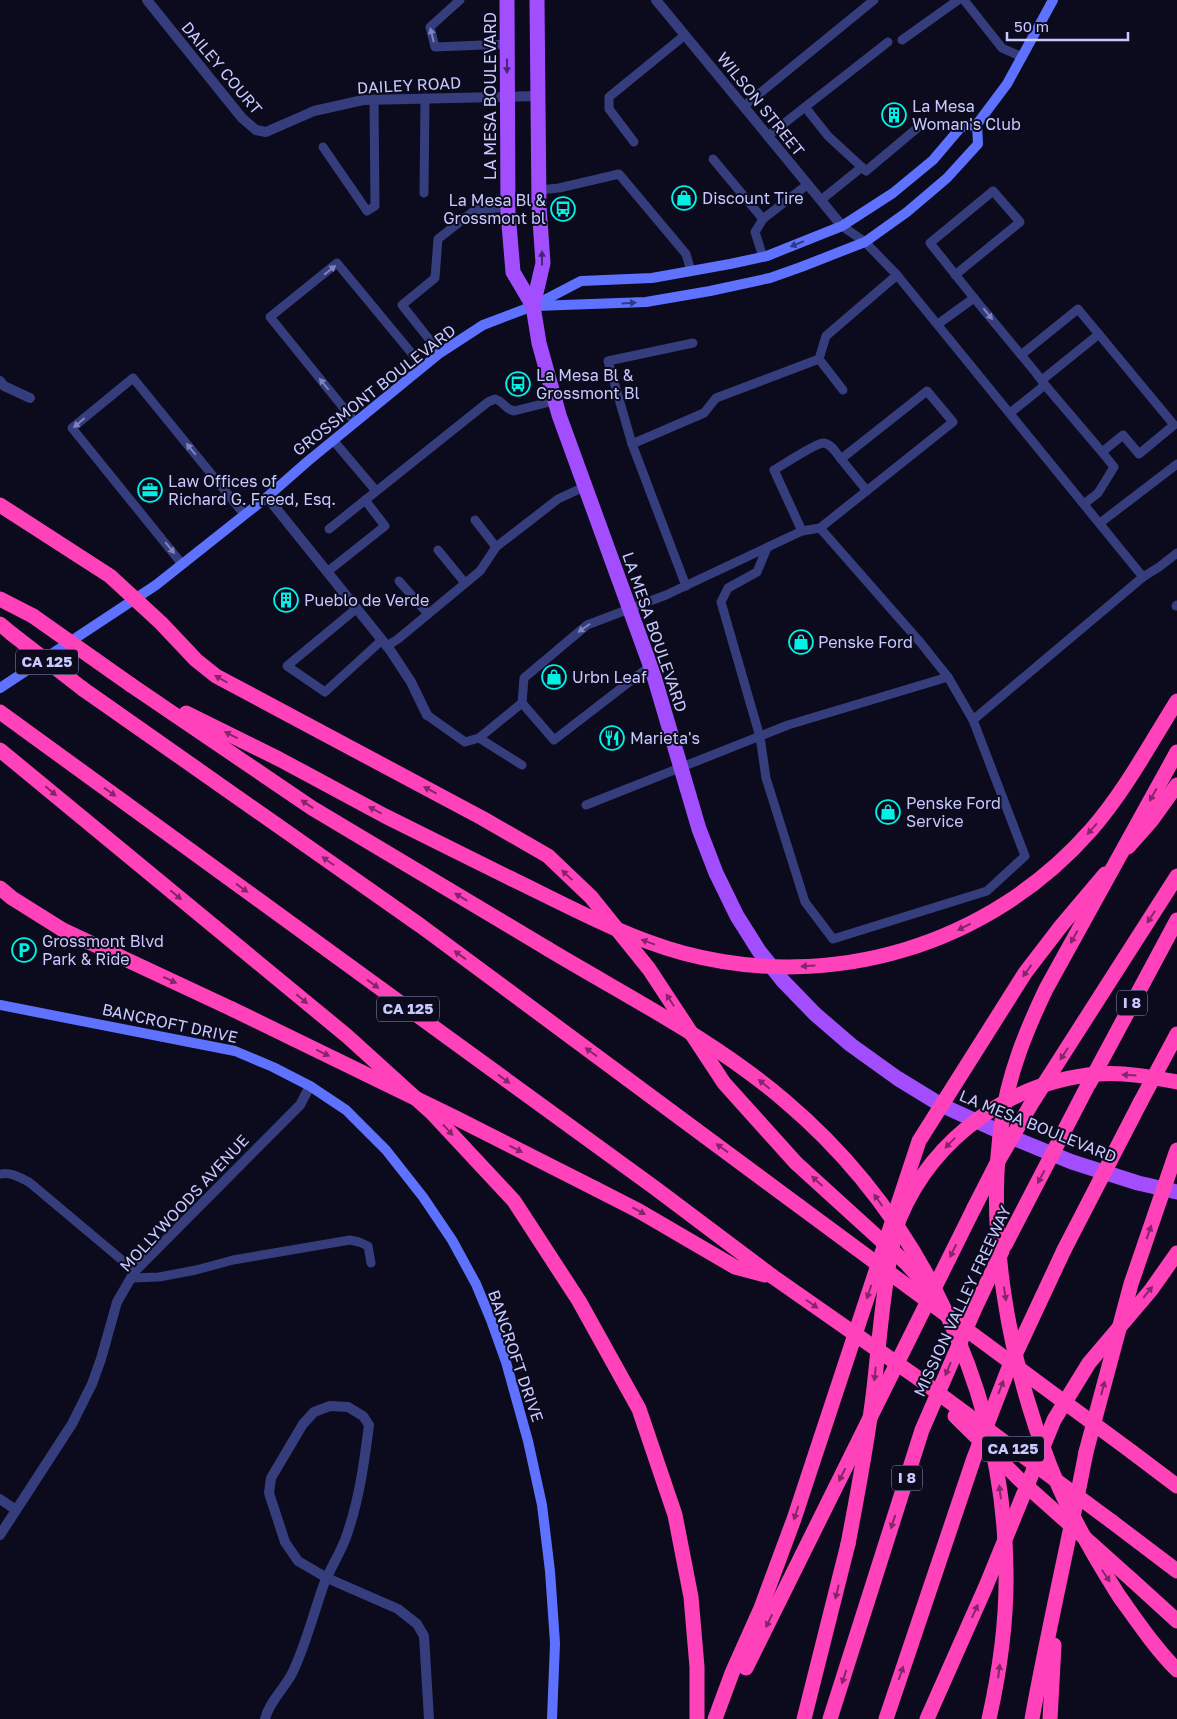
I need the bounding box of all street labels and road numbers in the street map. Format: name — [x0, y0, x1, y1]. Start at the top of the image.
street label: LA MESA BOULEVARD — [480, 12, 500, 180]
street label: DAILEY COURT — [177, 18, 267, 119]
street label: WILSON STREET — [713, 48, 809, 160]
street label: DAILEY ROAD — [356, 72, 462, 98]
street label: GROSSMONT BOULEVARD — [288, 320, 460, 460]
street label: LA MESA BOULEVARD — [618, 549, 692, 715]
road number: CA 125 — [16, 650, 78, 674]
road number: I 8 — [1117, 990, 1147, 1016]
road number: CA 125 — [377, 996, 439, 1022]
street label: BANCROFT DRIVE — [100, 999, 240, 1047]
street label: LA MESA BOULEVARD — [956, 1085, 1120, 1167]
street label: MOLLYWOODS AVENUE — [115, 1130, 253, 1276]
street label: MISSION VALLEY FREEWAY — [909, 1202, 1015, 1400]
street label: BANCROFT DRIVE — [484, 1287, 548, 1425]
road number: CA 125 — [982, 1436, 1044, 1462]
road number: I 8 — [892, 1466, 922, 1490]

